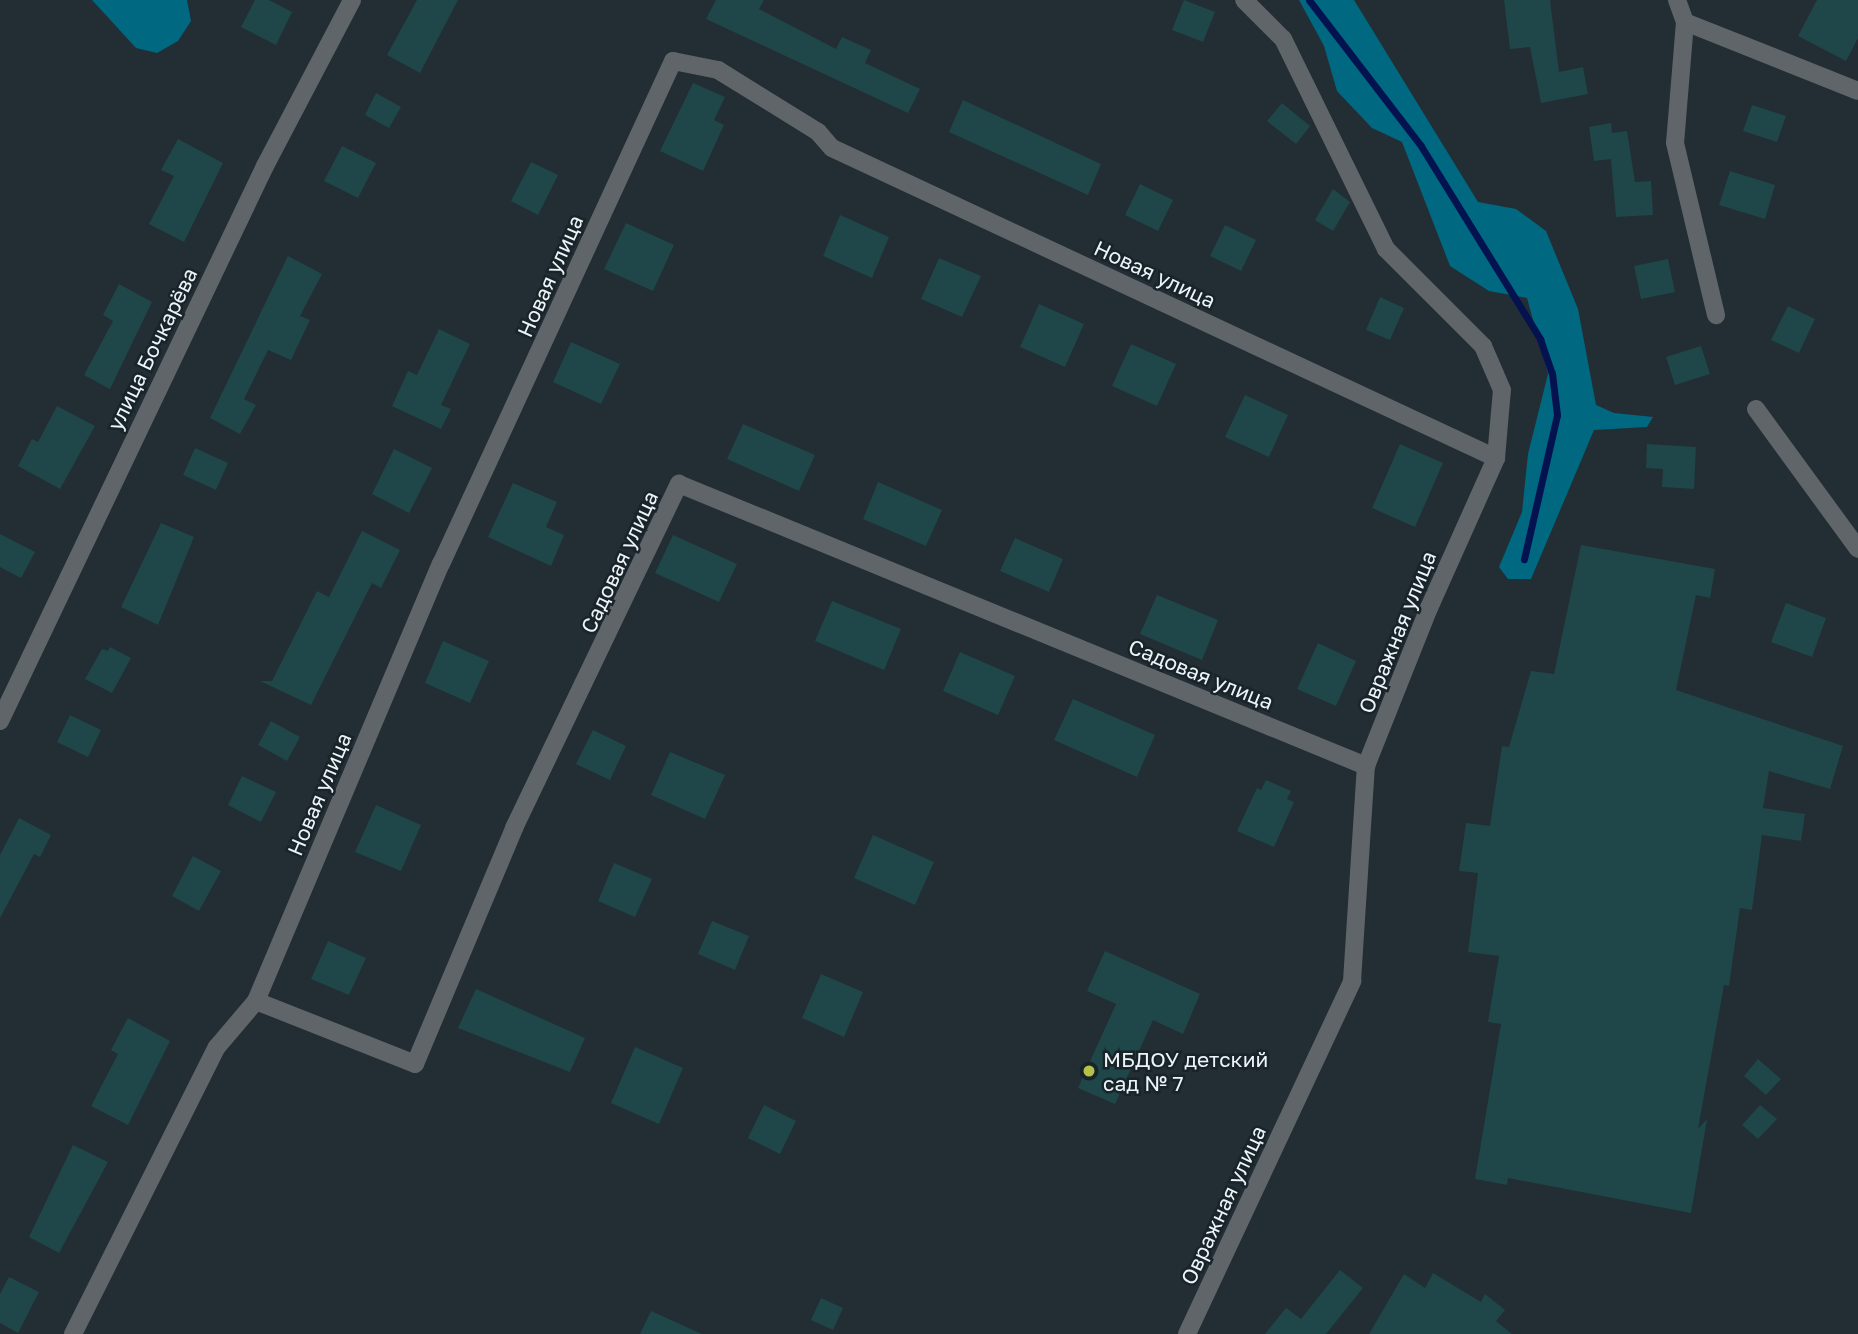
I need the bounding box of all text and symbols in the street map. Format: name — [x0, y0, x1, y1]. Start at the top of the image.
street label: Новая улица — [512, 211, 588, 341]
street label: Новая улица — [1090, 235, 1220, 313]
street label: улица Бочкарёва — [102, 264, 202, 434]
street label: Садовая улица — [575, 487, 663, 637]
street label: Овражная улица — [1353, 547, 1441, 717]
street label: Садовая улица — [1125, 633, 1277, 715]
street label: Новая улица — [282, 729, 356, 859]
place label: МБДОУ детский сад № 7 — [1103, 1046, 1268, 1096]
marker: МБДОУ детский сад № 7 — [1081, 1063, 1097, 1079]
street label: Овражная улица — [1175, 1122, 1271, 1288]

